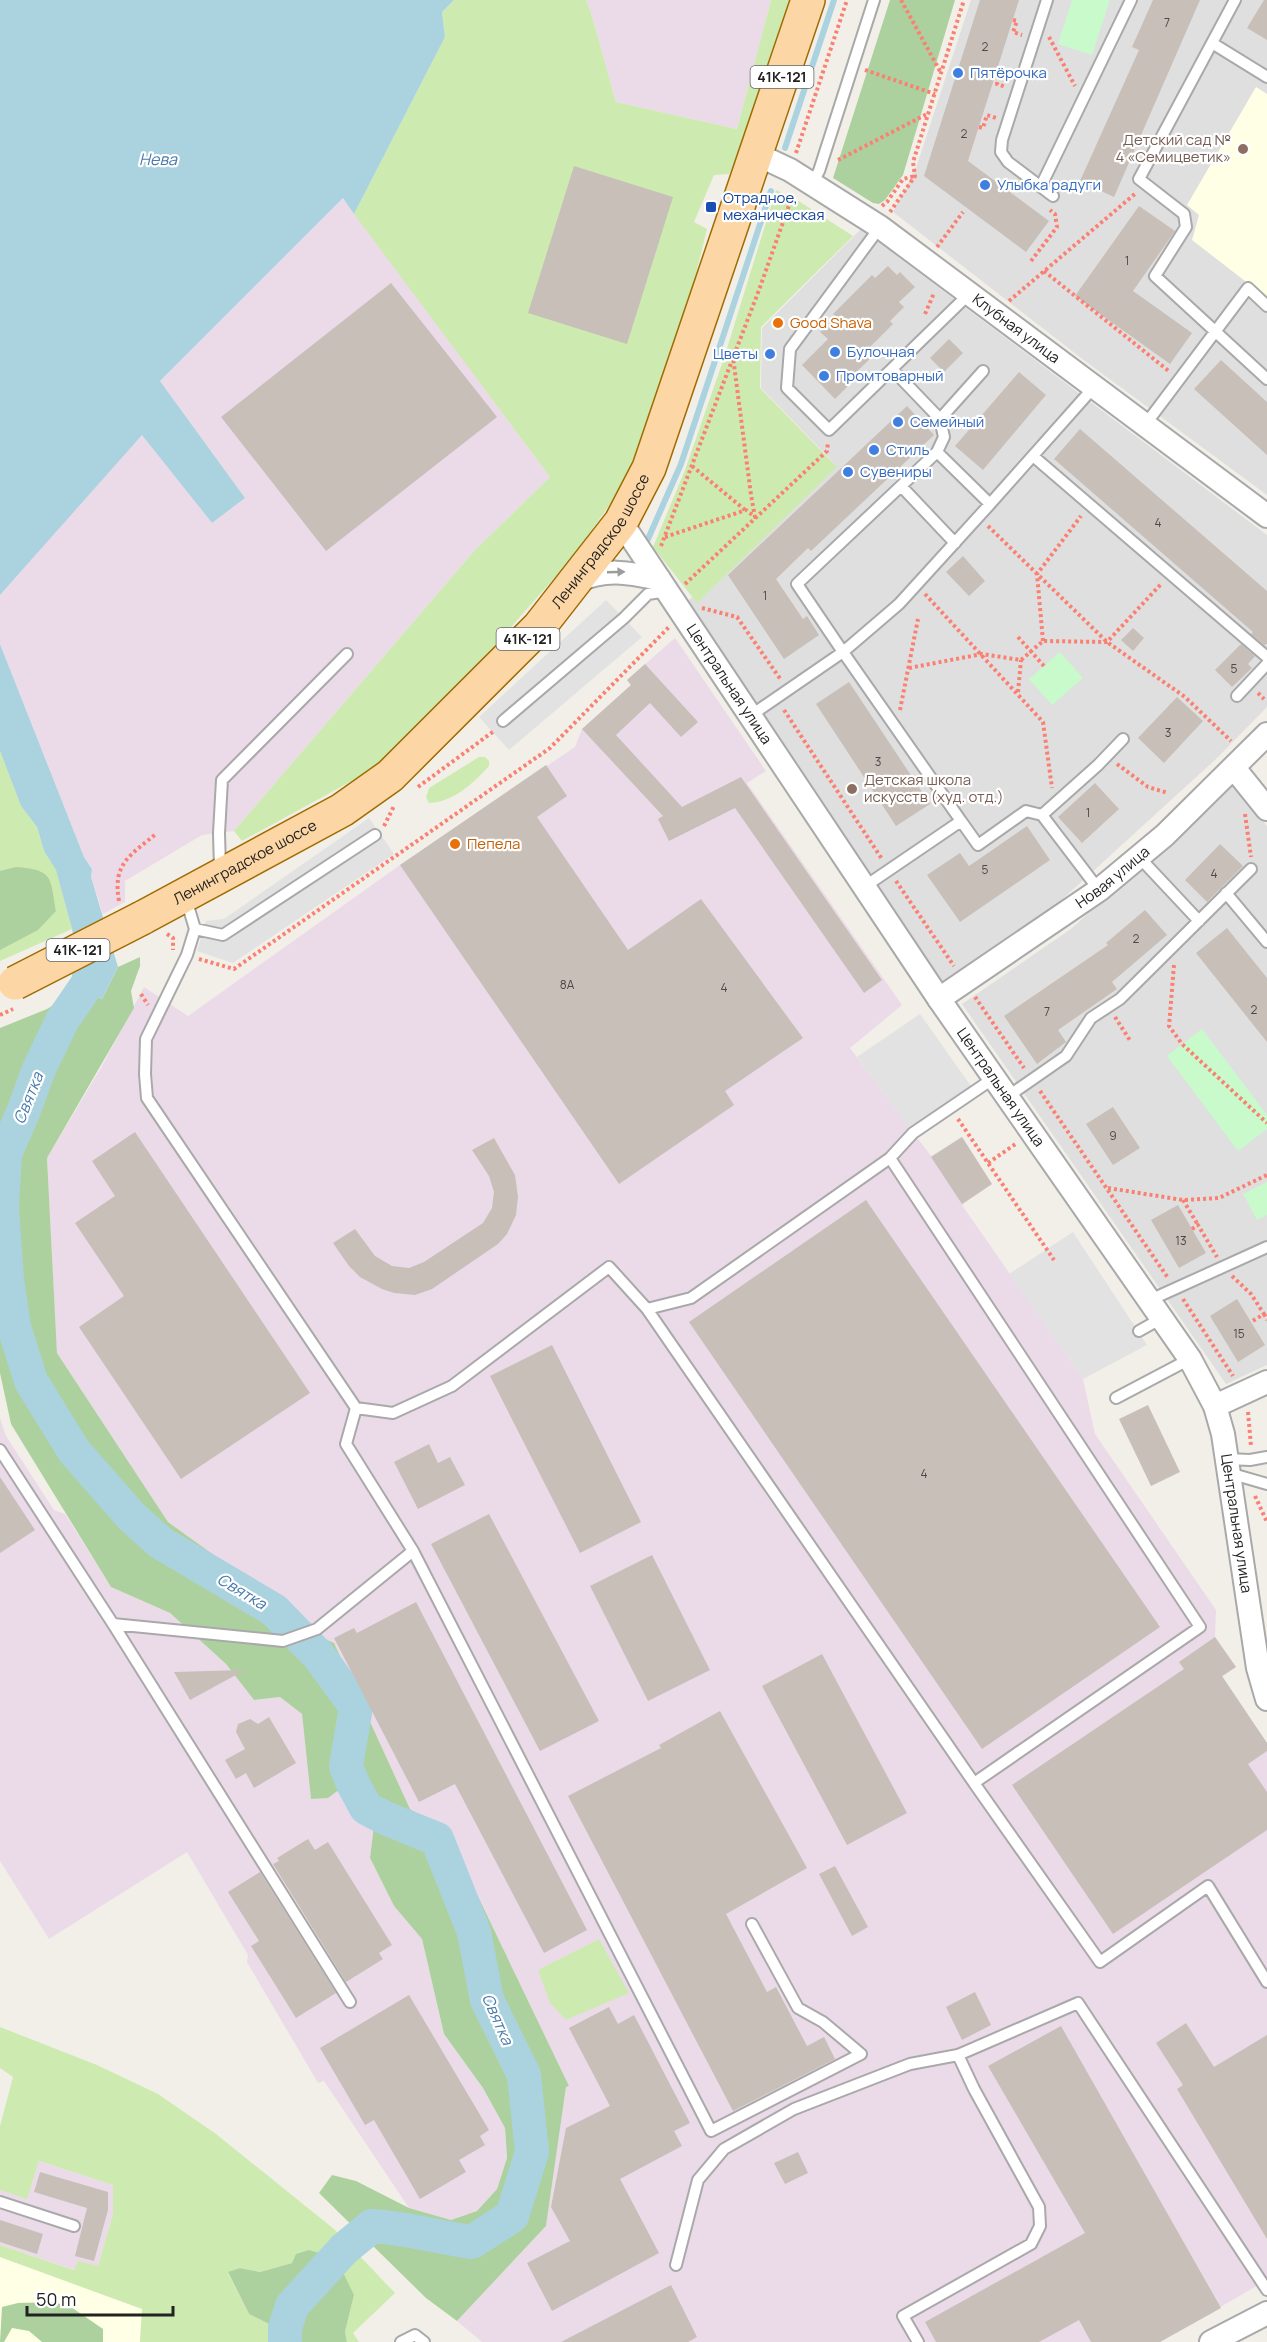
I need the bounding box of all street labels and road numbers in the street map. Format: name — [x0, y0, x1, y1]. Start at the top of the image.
road number: 41К-121 — [750, 66, 814, 88]
street label: Клубная улица — [968, 289, 1065, 368]
street label: Ленинградское шоссе — [546, 470, 654, 613]
street label: Центральная улица — [682, 620, 777, 748]
road number: 41К-121 — [496, 628, 560, 650]
street label: Ленинградское шоссе — [169, 814, 320, 909]
street label: Новая улица — [1071, 841, 1154, 913]
road number: 41К-121 — [46, 939, 110, 961]
street label: Центральная улица — [952, 1023, 1050, 1151]
street label: Центральная улица — [1216, 1452, 1258, 1595]

